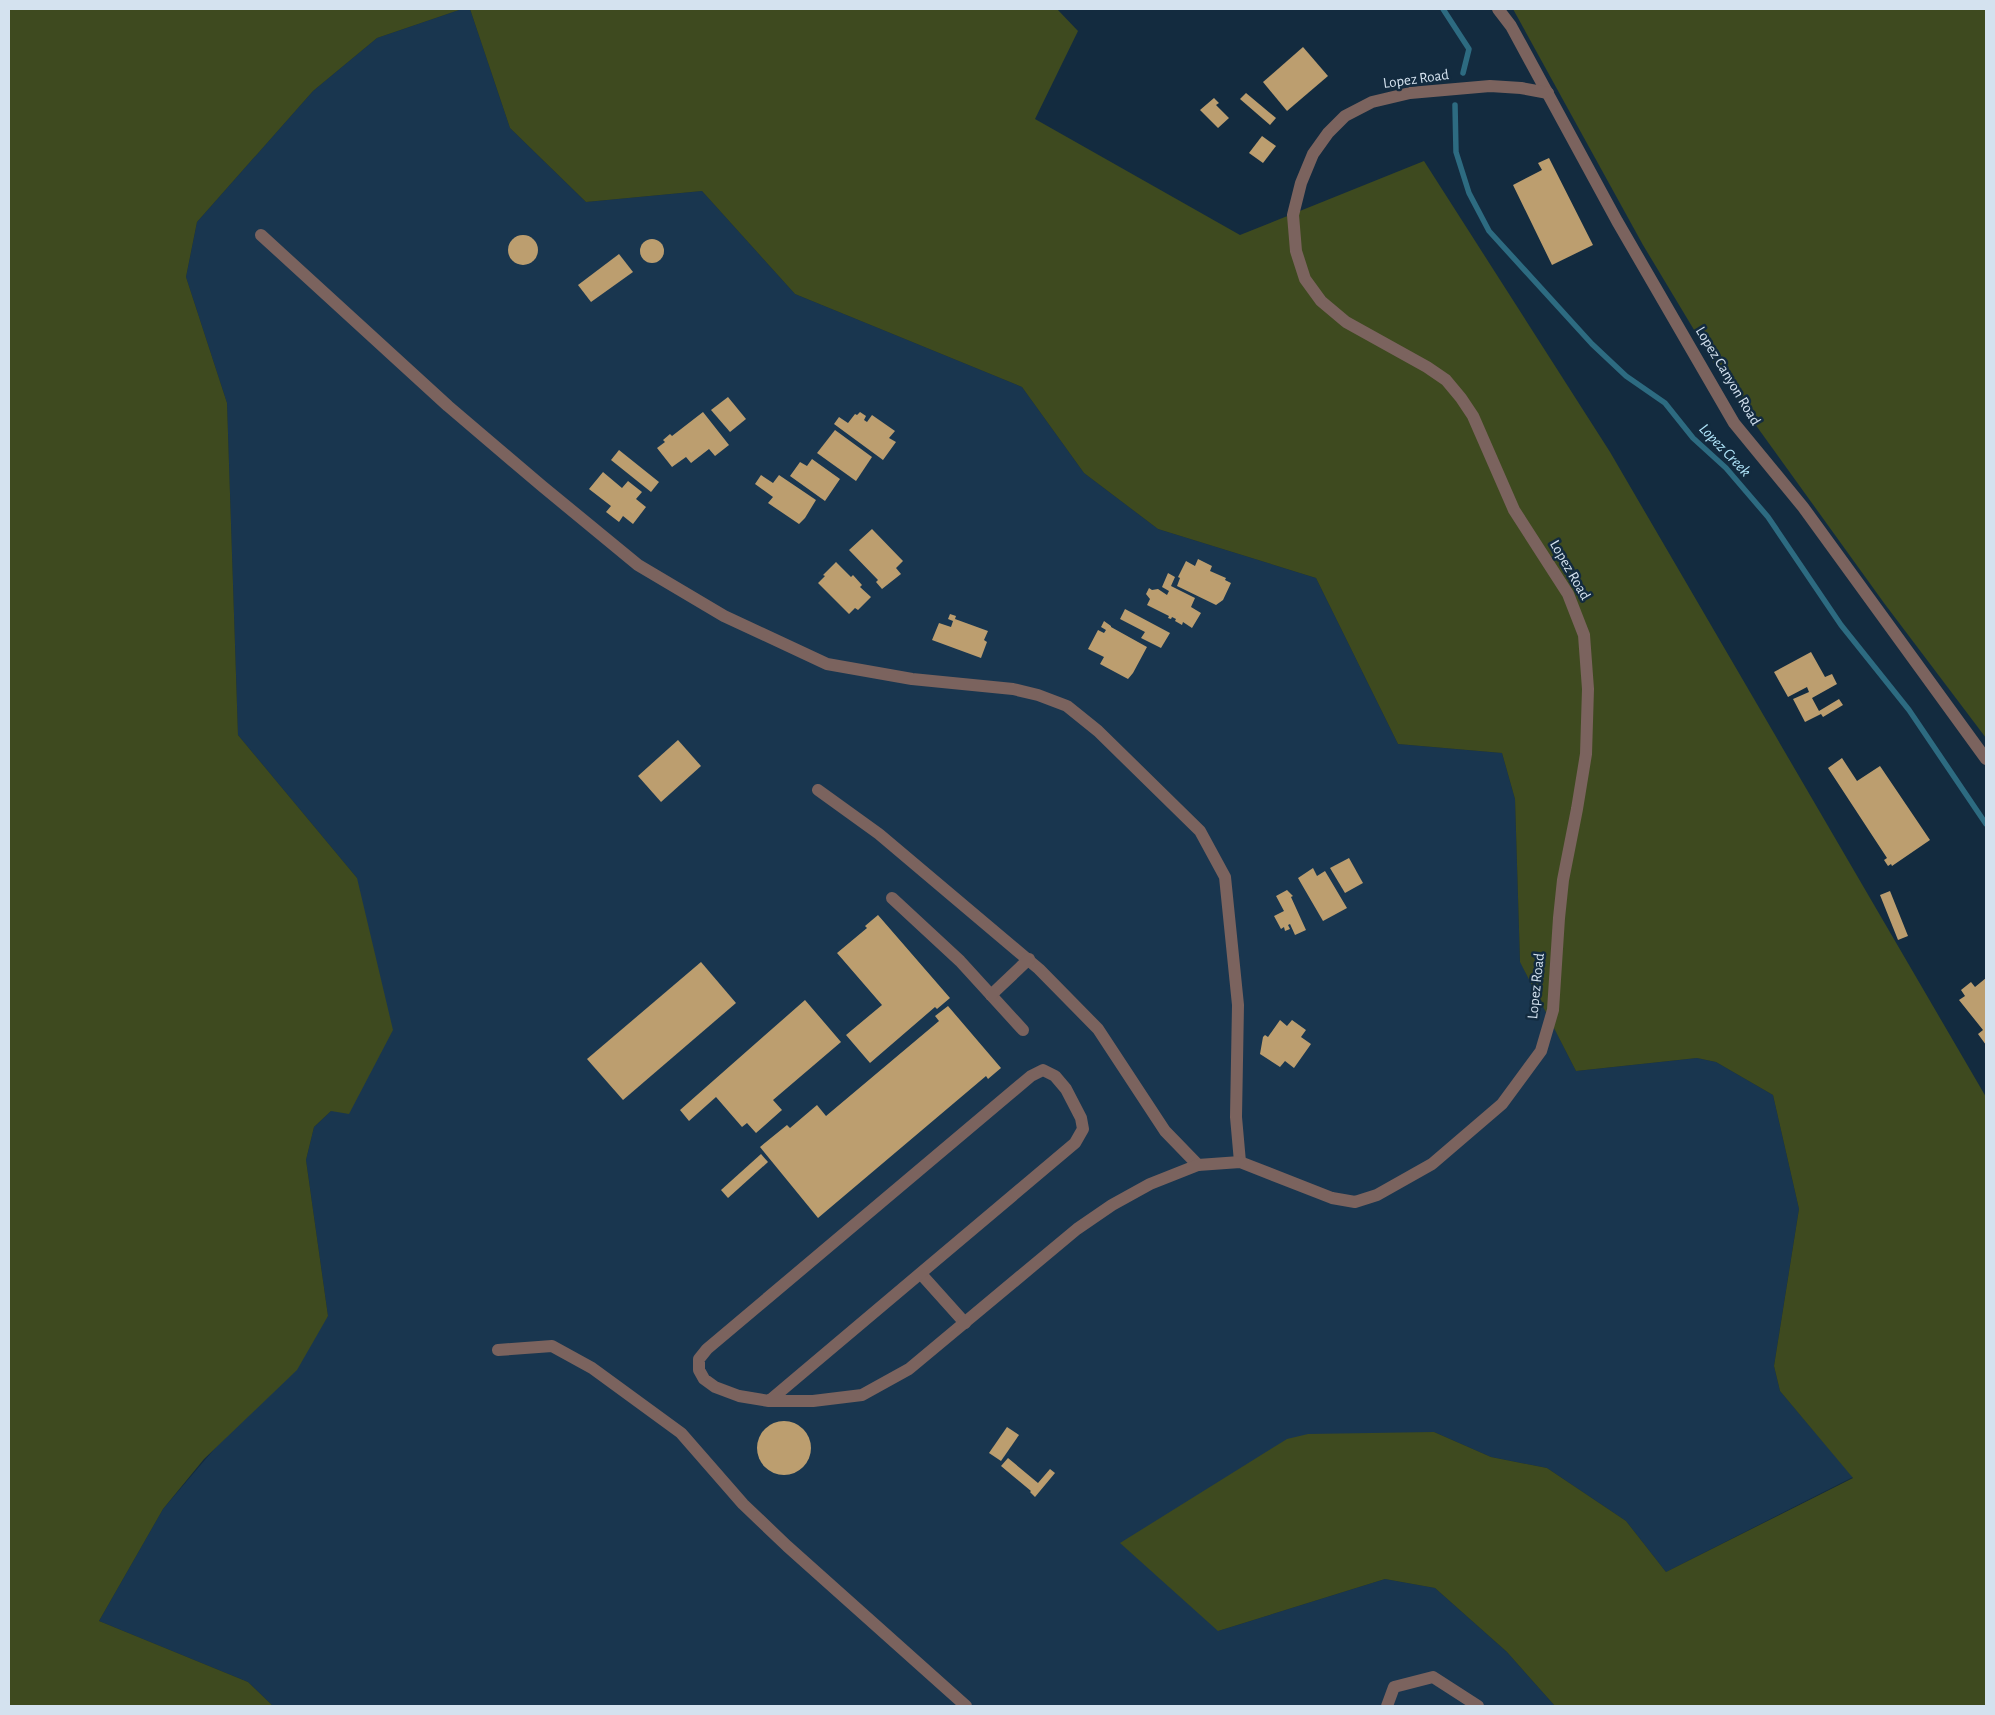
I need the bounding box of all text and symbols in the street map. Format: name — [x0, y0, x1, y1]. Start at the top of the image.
street label: Lopez Road — [1382, 67, 1450, 91]
street label: Lopez Canyon Road — [1693, 324, 1763, 428]
water label: Lopez Creek — [1695, 420, 1754, 480]
street label: Lopez Road — [1547, 537, 1593, 603]
street label: Lopez Road — [1525, 952, 1547, 1020]

